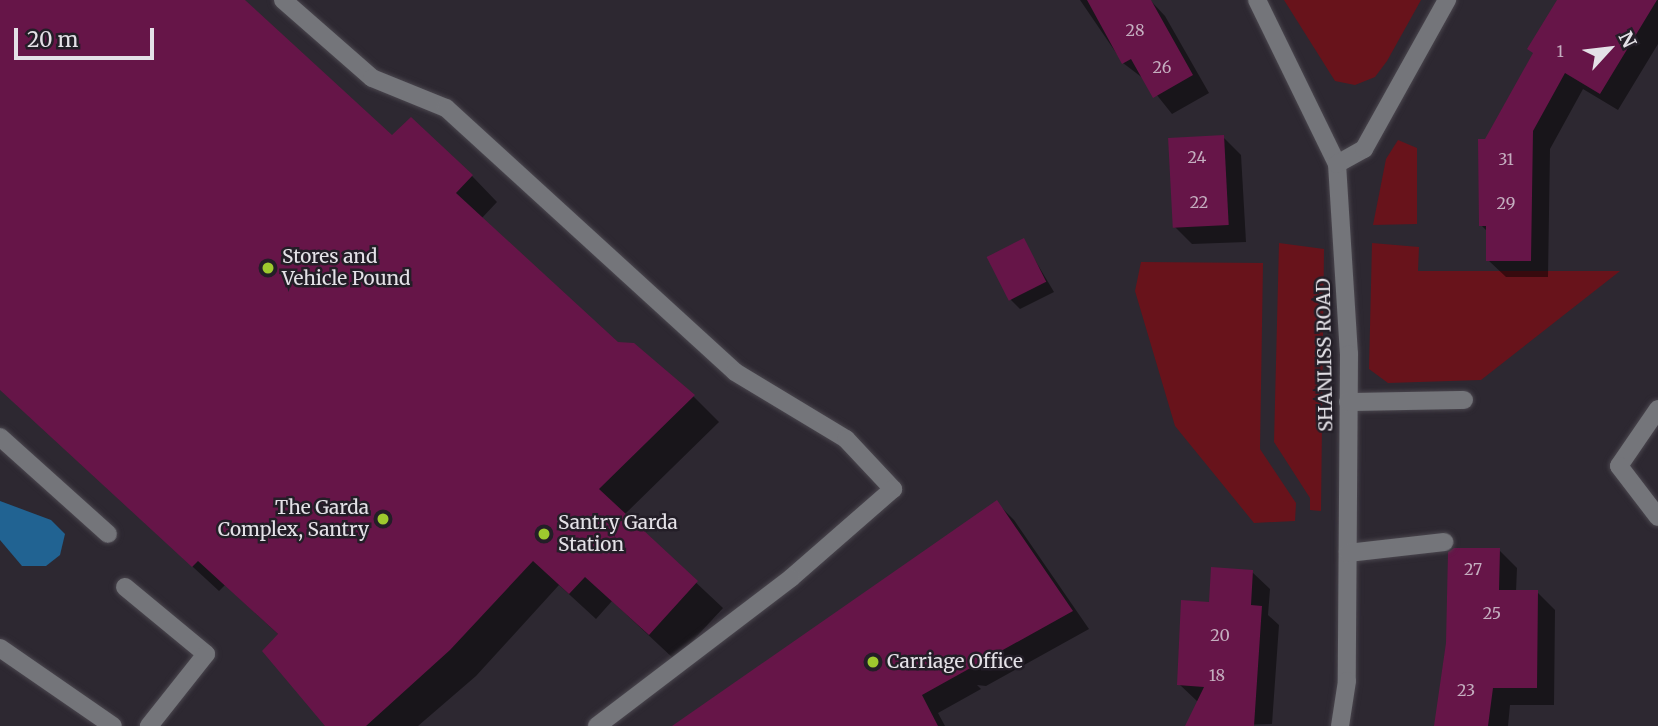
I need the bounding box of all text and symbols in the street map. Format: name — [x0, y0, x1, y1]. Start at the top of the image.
scale bar — [18, 14, 158, 58]
north arrow — [1574, 14, 1644, 84]
house number: 28 — [1126, 20, 1144, 40]
text: 20 m — [27, 26, 78, 53]
text: N — [1614, 27, 1642, 52]
house number: 1 — [1556, 41, 1564, 61]
house number: 26 — [1153, 57, 1171, 77]
house number: 24 — [1188, 147, 1206, 167]
house number: 31 — [1498, 149, 1514, 169]
house number: 22 — [1190, 192, 1208, 212]
house number: 29 — [1497, 193, 1515, 213]
place label: Stores and Vehicle Pound — [282, 246, 411, 290]
marker: Stores and Vehicle Pound — [260, 260, 276, 276]
street label: SHANLISS ROAD — [1312, 278, 1338, 432]
place label: The Garda Complex, Santry — [218, 497, 369, 541]
marker: The Garda Complex, Santry — [375, 511, 391, 527]
place label: Santry Garda Station — [558, 512, 678, 556]
marker: Santry Garda Station — [536, 526, 552, 542]
house number: 27 — [1464, 559, 1482, 579]
house number: 25 — [1483, 603, 1501, 623]
house number: 20 — [1210, 625, 1230, 645]
place label: Carriage Office — [887, 651, 1023, 673]
marker: Carriage Office — [865, 654, 881, 670]
house number: 18 — [1209, 665, 1225, 685]
house number: 23 — [1457, 680, 1475, 700]

